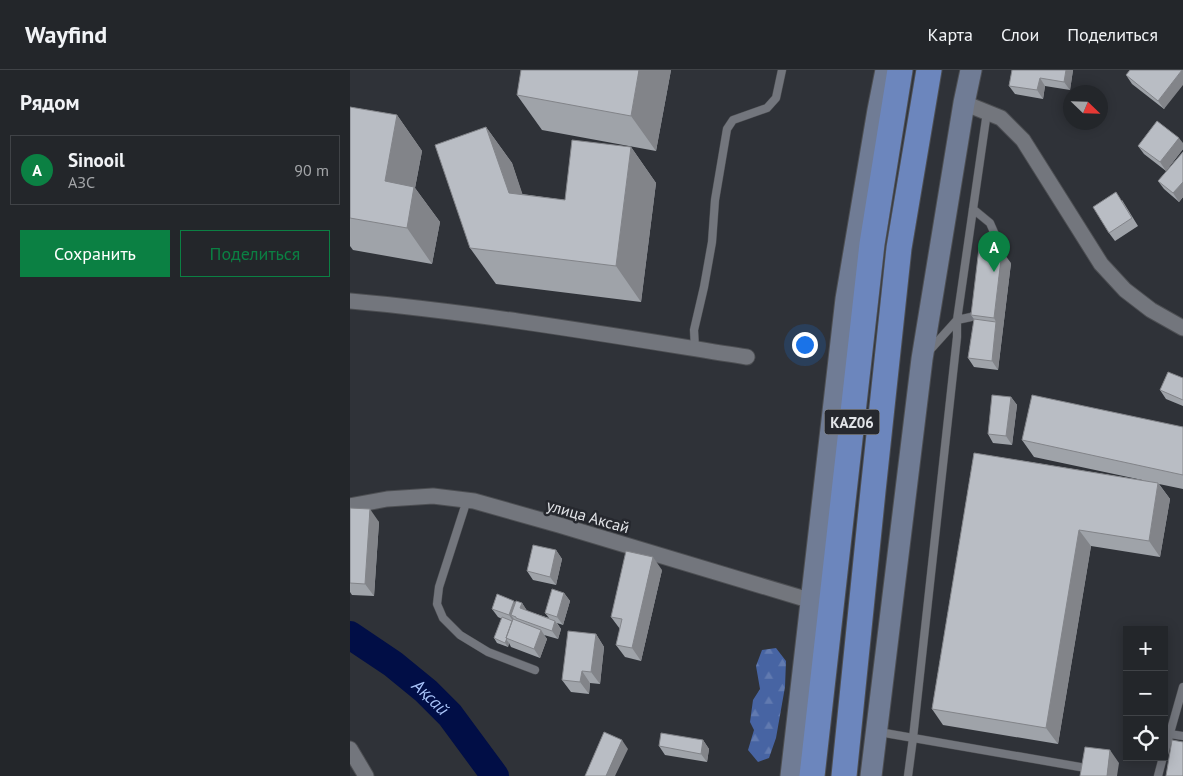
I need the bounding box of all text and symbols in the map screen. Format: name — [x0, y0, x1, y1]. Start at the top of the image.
text: Wayfind — [25, 19, 107, 50]
text: Карта — [928, 23, 973, 46]
text: Слои — [1001, 23, 1039, 46]
text: Поделиться — [1067, 23, 1158, 46]
north arrow — [1063, 85, 1108, 130]
text: Рядом — [20, 89, 79, 116]
text: Sinooil — [68, 148, 125, 172]
text: A — [32, 160, 42, 180]
text: 90 m — [294, 160, 329, 180]
text: АЗС — [68, 172, 95, 192]
button: Сохранить — [20, 230, 170, 277]
button: Поделиться — [180, 230, 330, 277]
pin: A — [978, 231, 1010, 272]
your location — [792, 332, 818, 358]
road number: KАZ06 — [824, 410, 880, 434]
street label: улица Аксай — [544, 495, 632, 537]
map controls — [1123, 626, 1168, 761]
button: + — [1123, 626, 1168, 671]
button: − — [1123, 671, 1168, 716]
water label: Ақсай — [407, 673, 455, 720]
button: locate — [1123, 716, 1168, 761]

